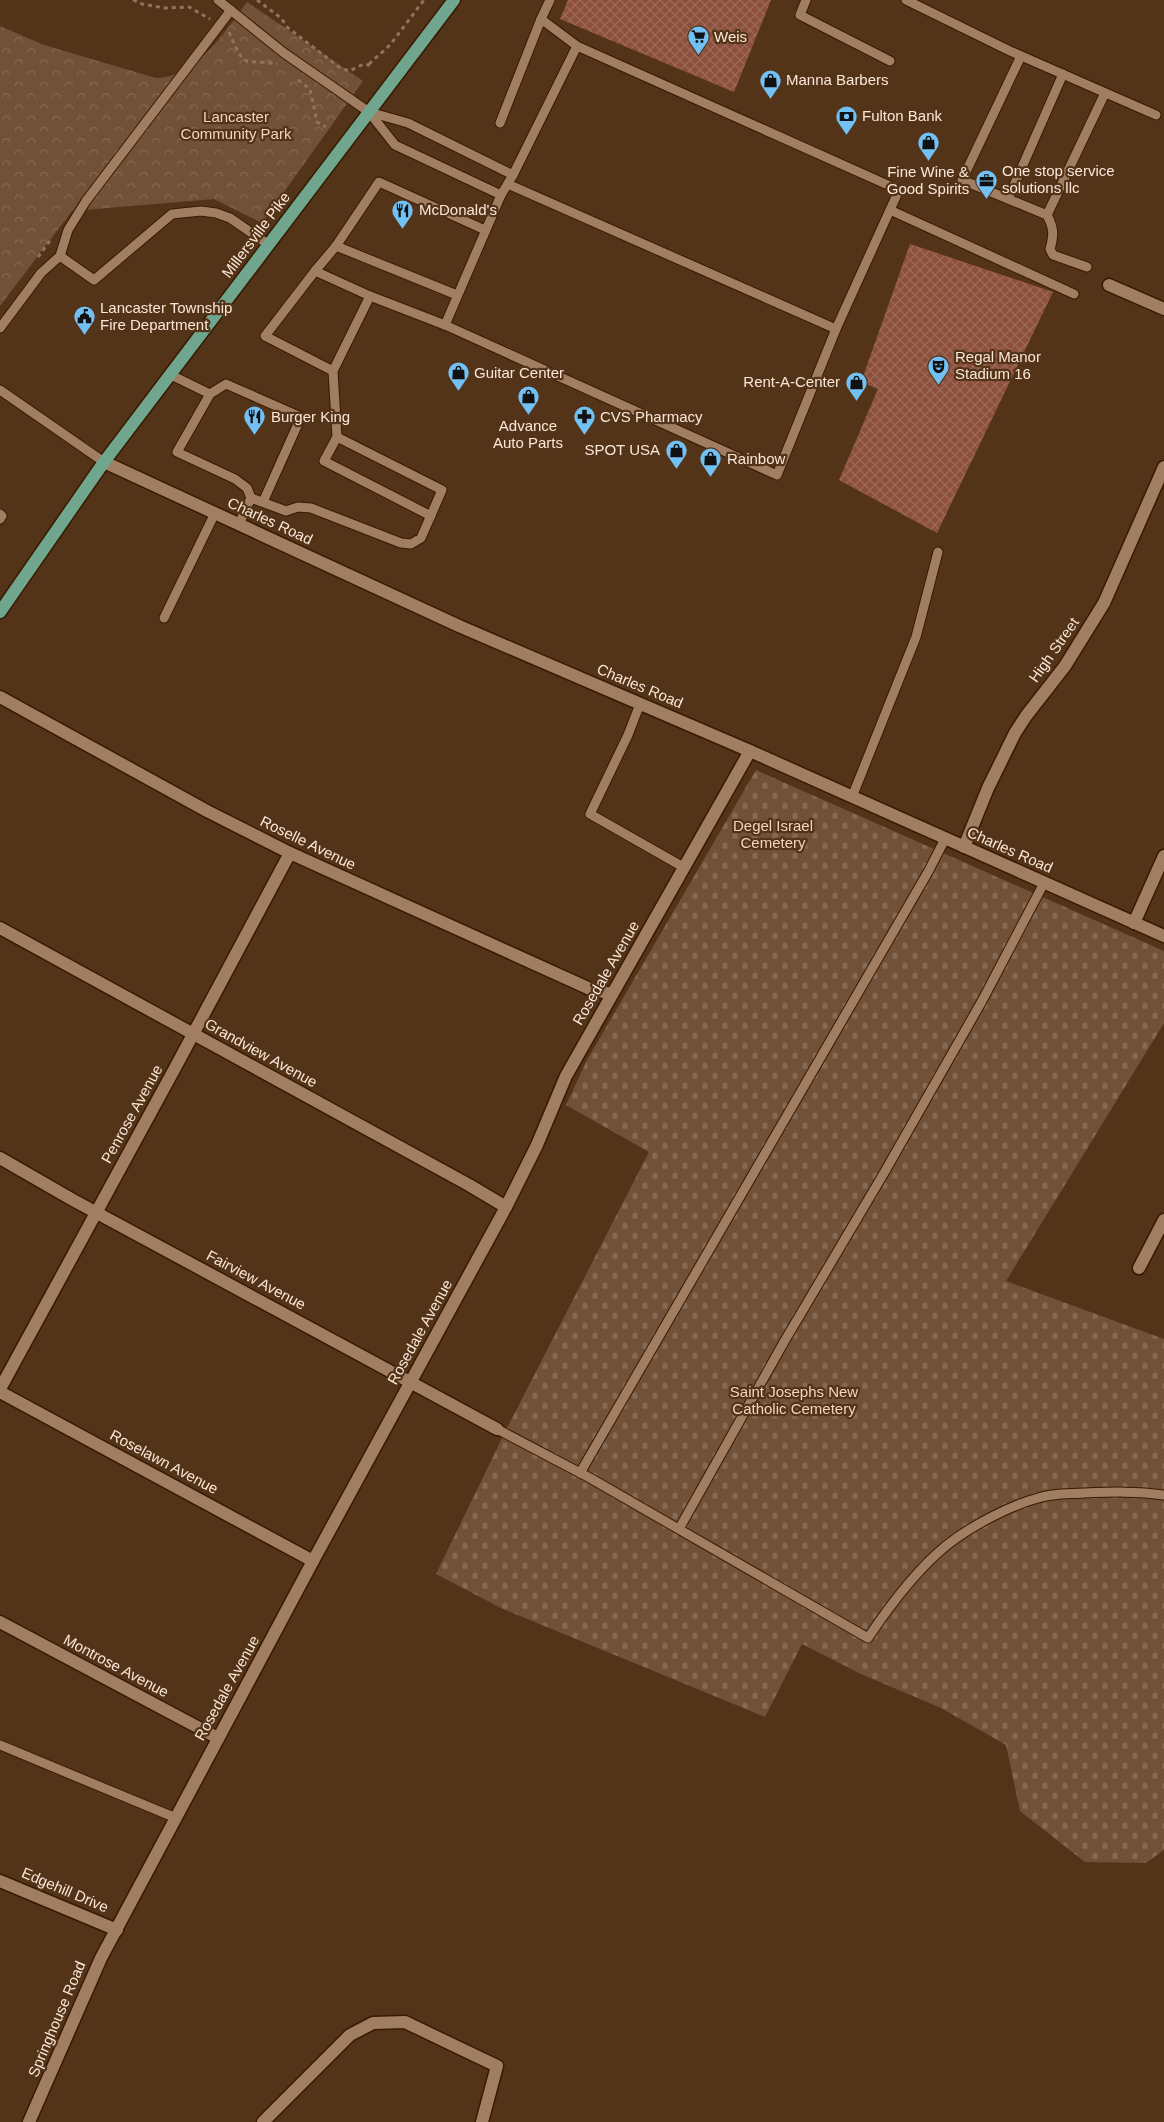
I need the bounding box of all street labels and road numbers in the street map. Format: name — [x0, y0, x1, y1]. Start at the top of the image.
street label: Millersville Pike — [218, 189, 293, 281]
street label: Charles Road — [225, 493, 315, 548]
street label: High Street — [1025, 613, 1083, 685]
street label: Charles Road — [595, 660, 686, 711]
street label: Roselle Avenue — [258, 812, 359, 873]
street label: Charles Road — [965, 823, 1056, 876]
street label: Rosedale Avenue — [569, 918, 642, 1028]
street label: Grandview Avenue — [202, 1015, 320, 1090]
street label: Penrose Avenue — [98, 1062, 166, 1166]
street label: Fairview Avenue — [204, 1246, 309, 1313]
street label: Rosedale Avenue — [384, 1276, 455, 1387]
street label: Roselawn Avenue — [107, 1426, 221, 1497]
street label: Montrose Avenue — [61, 1631, 172, 1700]
street label: Rosedale Avenue — [191, 1632, 262, 1743]
street label: Edgehill Drive — [19, 1864, 111, 1915]
street label: Springhouse Road — [24, 1958, 89, 2079]

